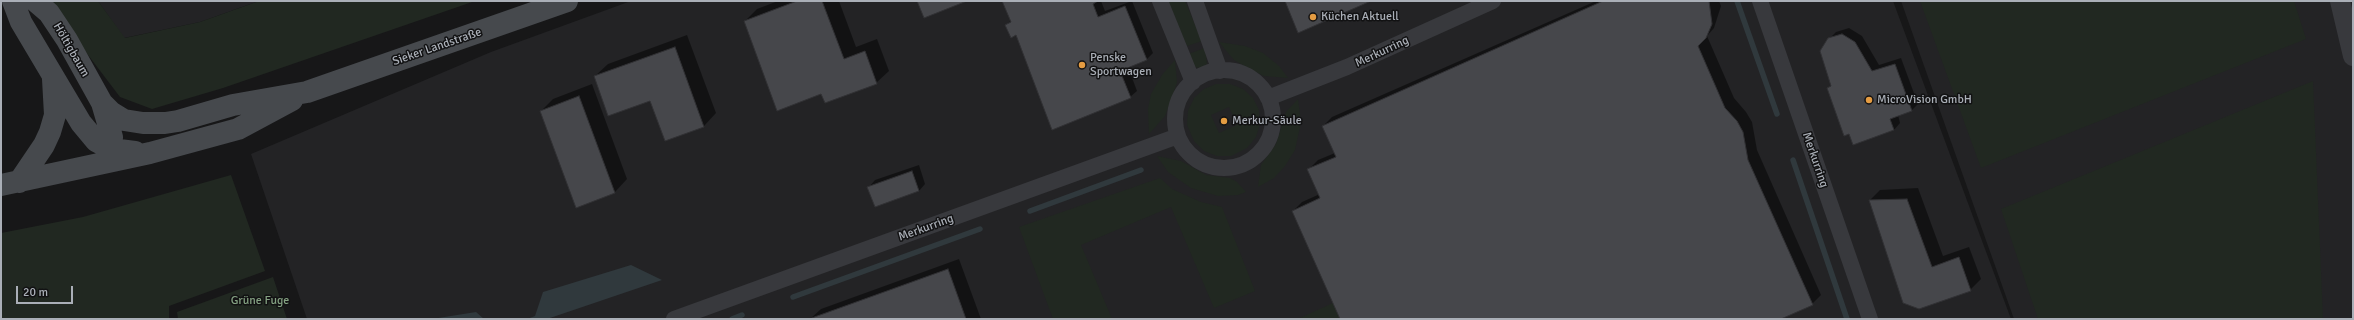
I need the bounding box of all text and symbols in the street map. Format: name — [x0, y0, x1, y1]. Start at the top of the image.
place label: Küchen Aktuell — [1321, 10, 1399, 24]
marker: Küchen Aktuell — [1308, 12, 1318, 22]
street label: Höltigbaum — [50, 20, 92, 80]
street label: Sieker Landstraße — [391, 25, 483, 69]
street label: Merkurring — [1353, 33, 1411, 71]
place label: Penske Sportwagen — [1090, 51, 1152, 79]
marker: Penske Sportwagen — [1077, 60, 1087, 70]
place label: MicroVision GmbH — [1877, 93, 1972, 107]
marker: MicroVision GmbH — [1864, 95, 1874, 105]
place label: Merkur-Säule — [1232, 114, 1302, 128]
marker: Merkur-Säule — [1219, 116, 1229, 126]
street label: Merkurring — [1799, 130, 1831, 190]
street label: Merkurring — [896, 211, 956, 245]
scale bar — [18, 278, 75, 304]
text: 20 m — [23, 285, 48, 300]
park label: Grüne Fuge — [231, 294, 289, 308]

